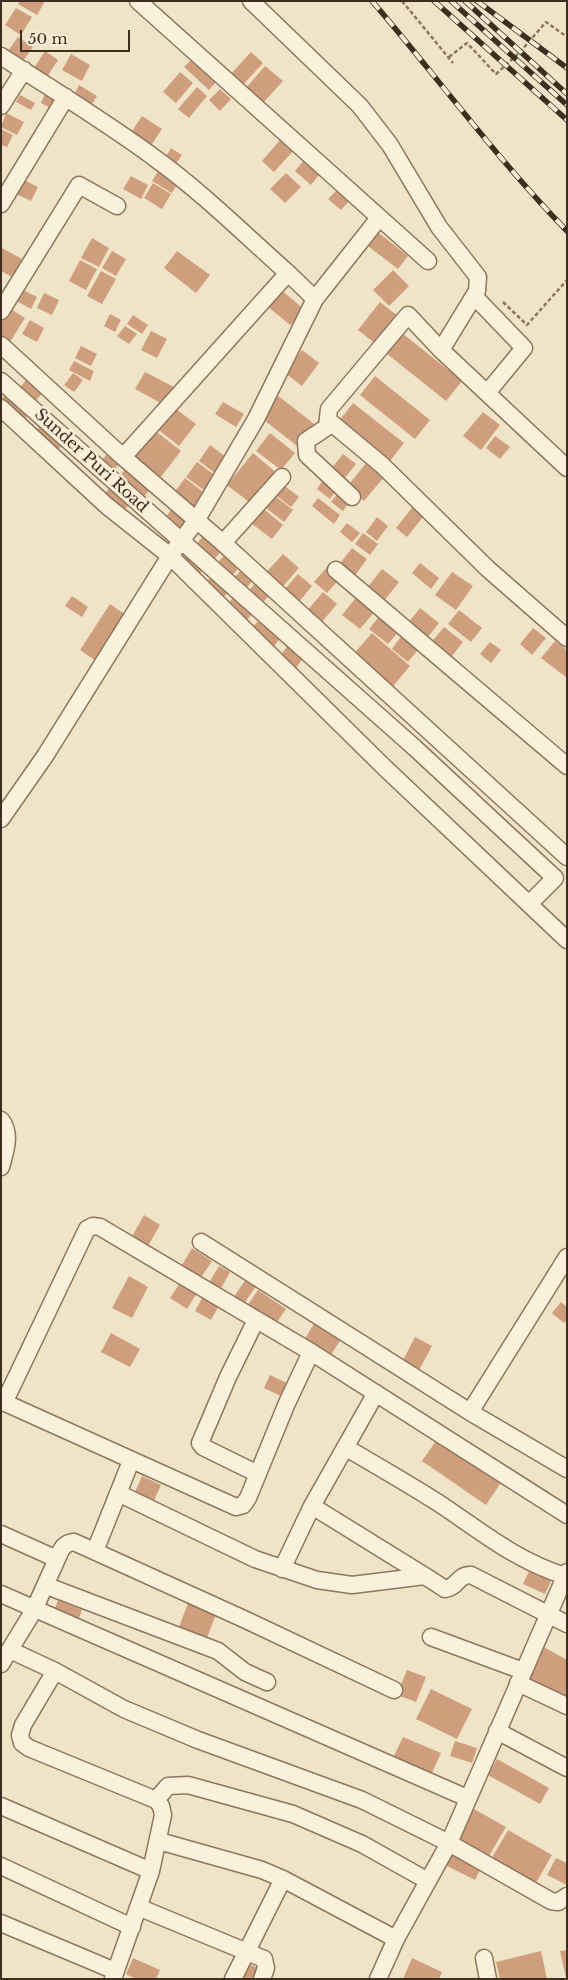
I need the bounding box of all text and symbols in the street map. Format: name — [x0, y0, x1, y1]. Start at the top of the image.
scale bar — [22, 20, 132, 52]
text: 50 m — [28, 29, 68, 48]
street label: Sunder Puri Road — [30, 405, 152, 517]

